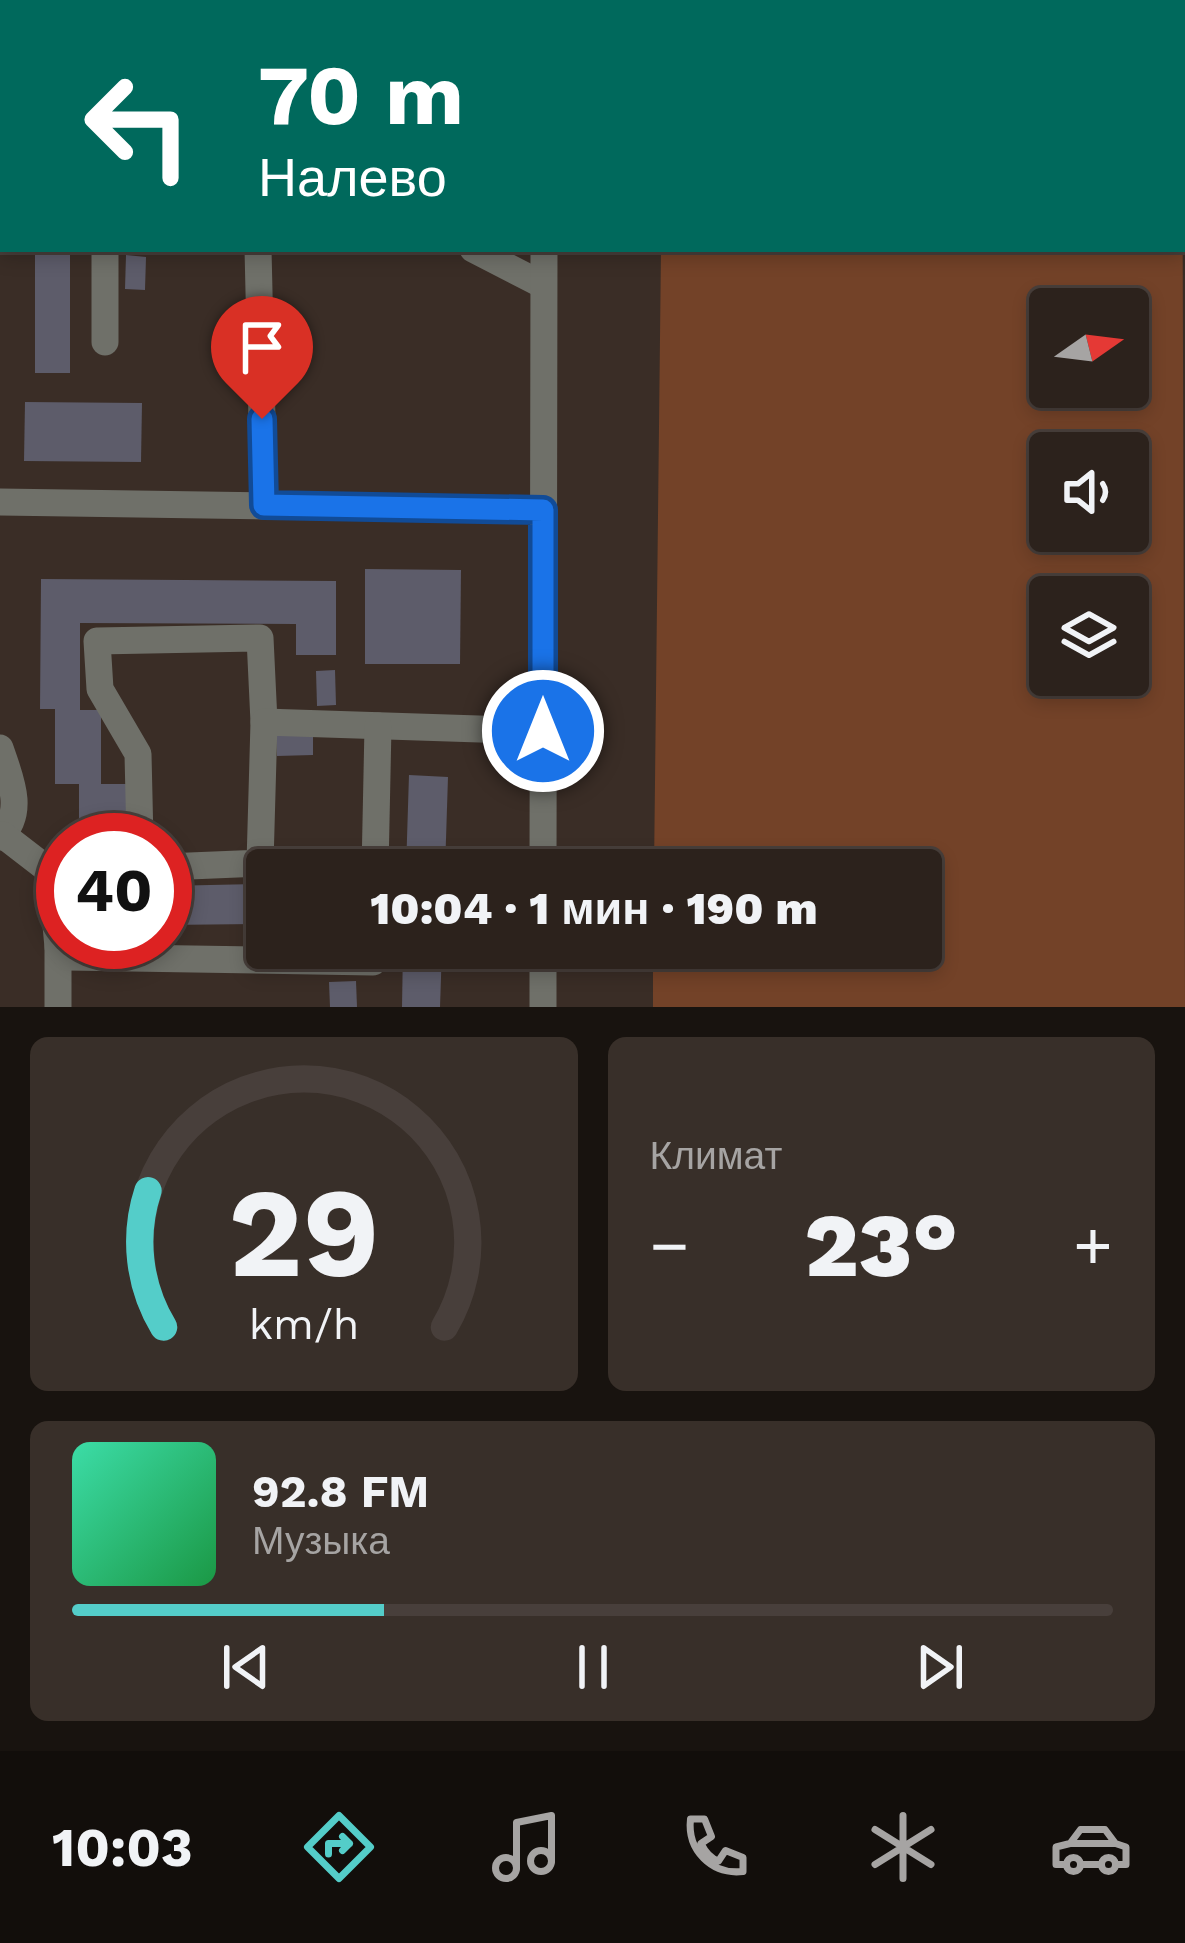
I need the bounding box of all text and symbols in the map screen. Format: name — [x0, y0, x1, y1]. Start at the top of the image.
text: 70 m — [258, 46, 464, 144]
icon: left — [60, 48, 216, 204]
text: Налево — [258, 146, 447, 209]
north arrow — [1029, 288, 1149, 408]
map controls — [1029, 288, 1149, 696]
pin — [211, 296, 313, 419]
icon: arrive — [229, 314, 295, 380]
button: sound — [1029, 432, 1149, 552]
button: layers — [1029, 576, 1149, 696]
position arrow — [480, 668, 606, 794]
speed limit sign: 40 — [36, 813, 192, 969]
text: 10:04 · 1 мин · 190 m — [370, 882, 818, 935]
text: Климат — [650, 1133, 782, 1178]
text: 29 — [228, 1160, 379, 1306]
text: 23° — [804, 1192, 958, 1298]
text: − — [650, 1207, 689, 1284]
text: + — [1073, 1207, 1113, 1284]
text: km/h — [248, 1299, 359, 1349]
text: 92.8 FM — [252, 1465, 429, 1518]
text: Музыка — [252, 1518, 390, 1563]
icon: previous — [213, 1634, 279, 1700]
icon: pause — [560, 1634, 626, 1700]
icon: next — [907, 1634, 973, 1700]
icon: directions — [297, 1805, 381, 1889]
icon: music — [485, 1805, 569, 1889]
icon: phone — [673, 1805, 757, 1889]
icon: climate — [861, 1805, 945, 1889]
icon: car — [1049, 1805, 1133, 1889]
text: 10:03 — [52, 1816, 193, 1879]

